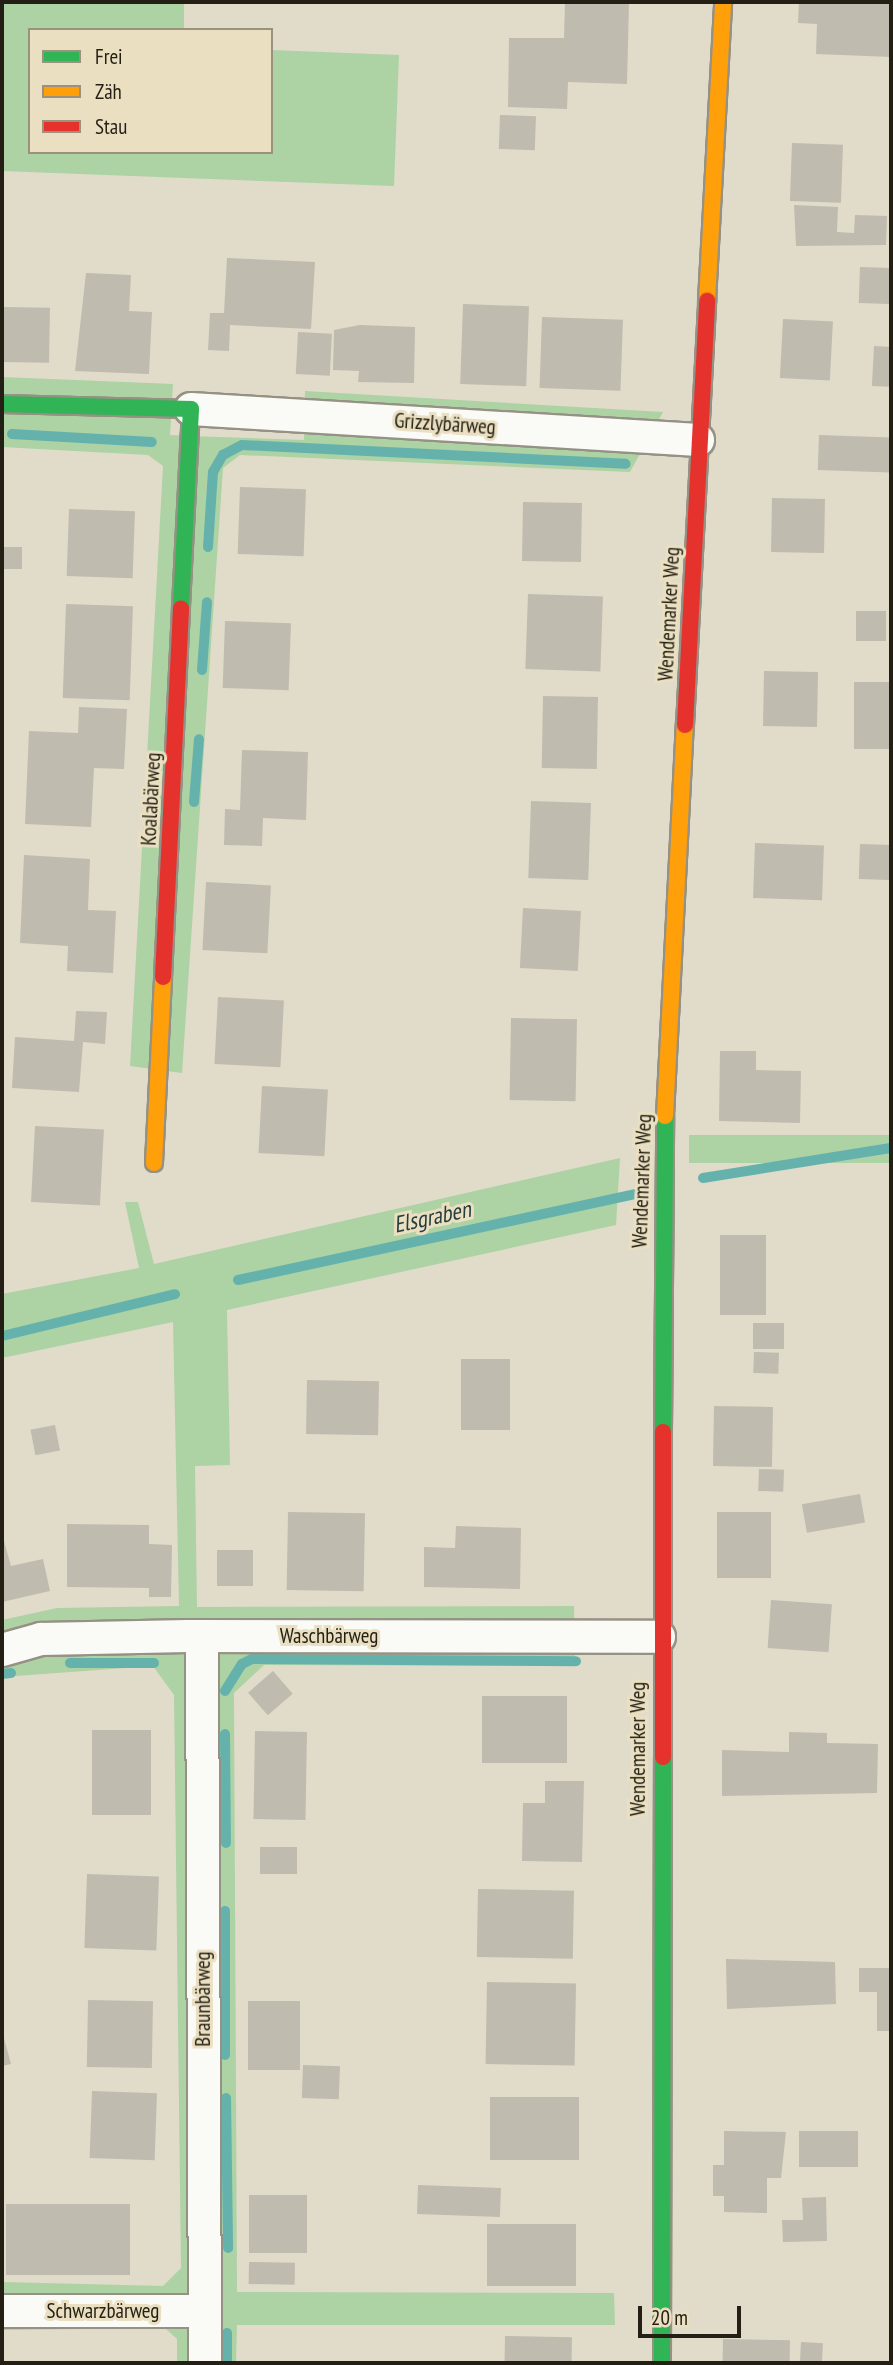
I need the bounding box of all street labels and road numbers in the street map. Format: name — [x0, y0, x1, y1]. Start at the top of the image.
street label: Grizzlybärweg — [393, 408, 497, 440]
street label: Wendemarker Weg — [653, 546, 685, 682]
street label: Koalabärweg — [136, 752, 166, 846]
street label: Wendemarker Weg — [627, 1113, 657, 1249]
street label: Waschbärweg — [280, 1623, 378, 1649]
street label: Wendemarker Weg — [625, 1682, 651, 1816]
street label: Braunbärweg — [190, 1951, 216, 2047]
street label: Schwarzbärweg — [47, 2298, 159, 2324]

